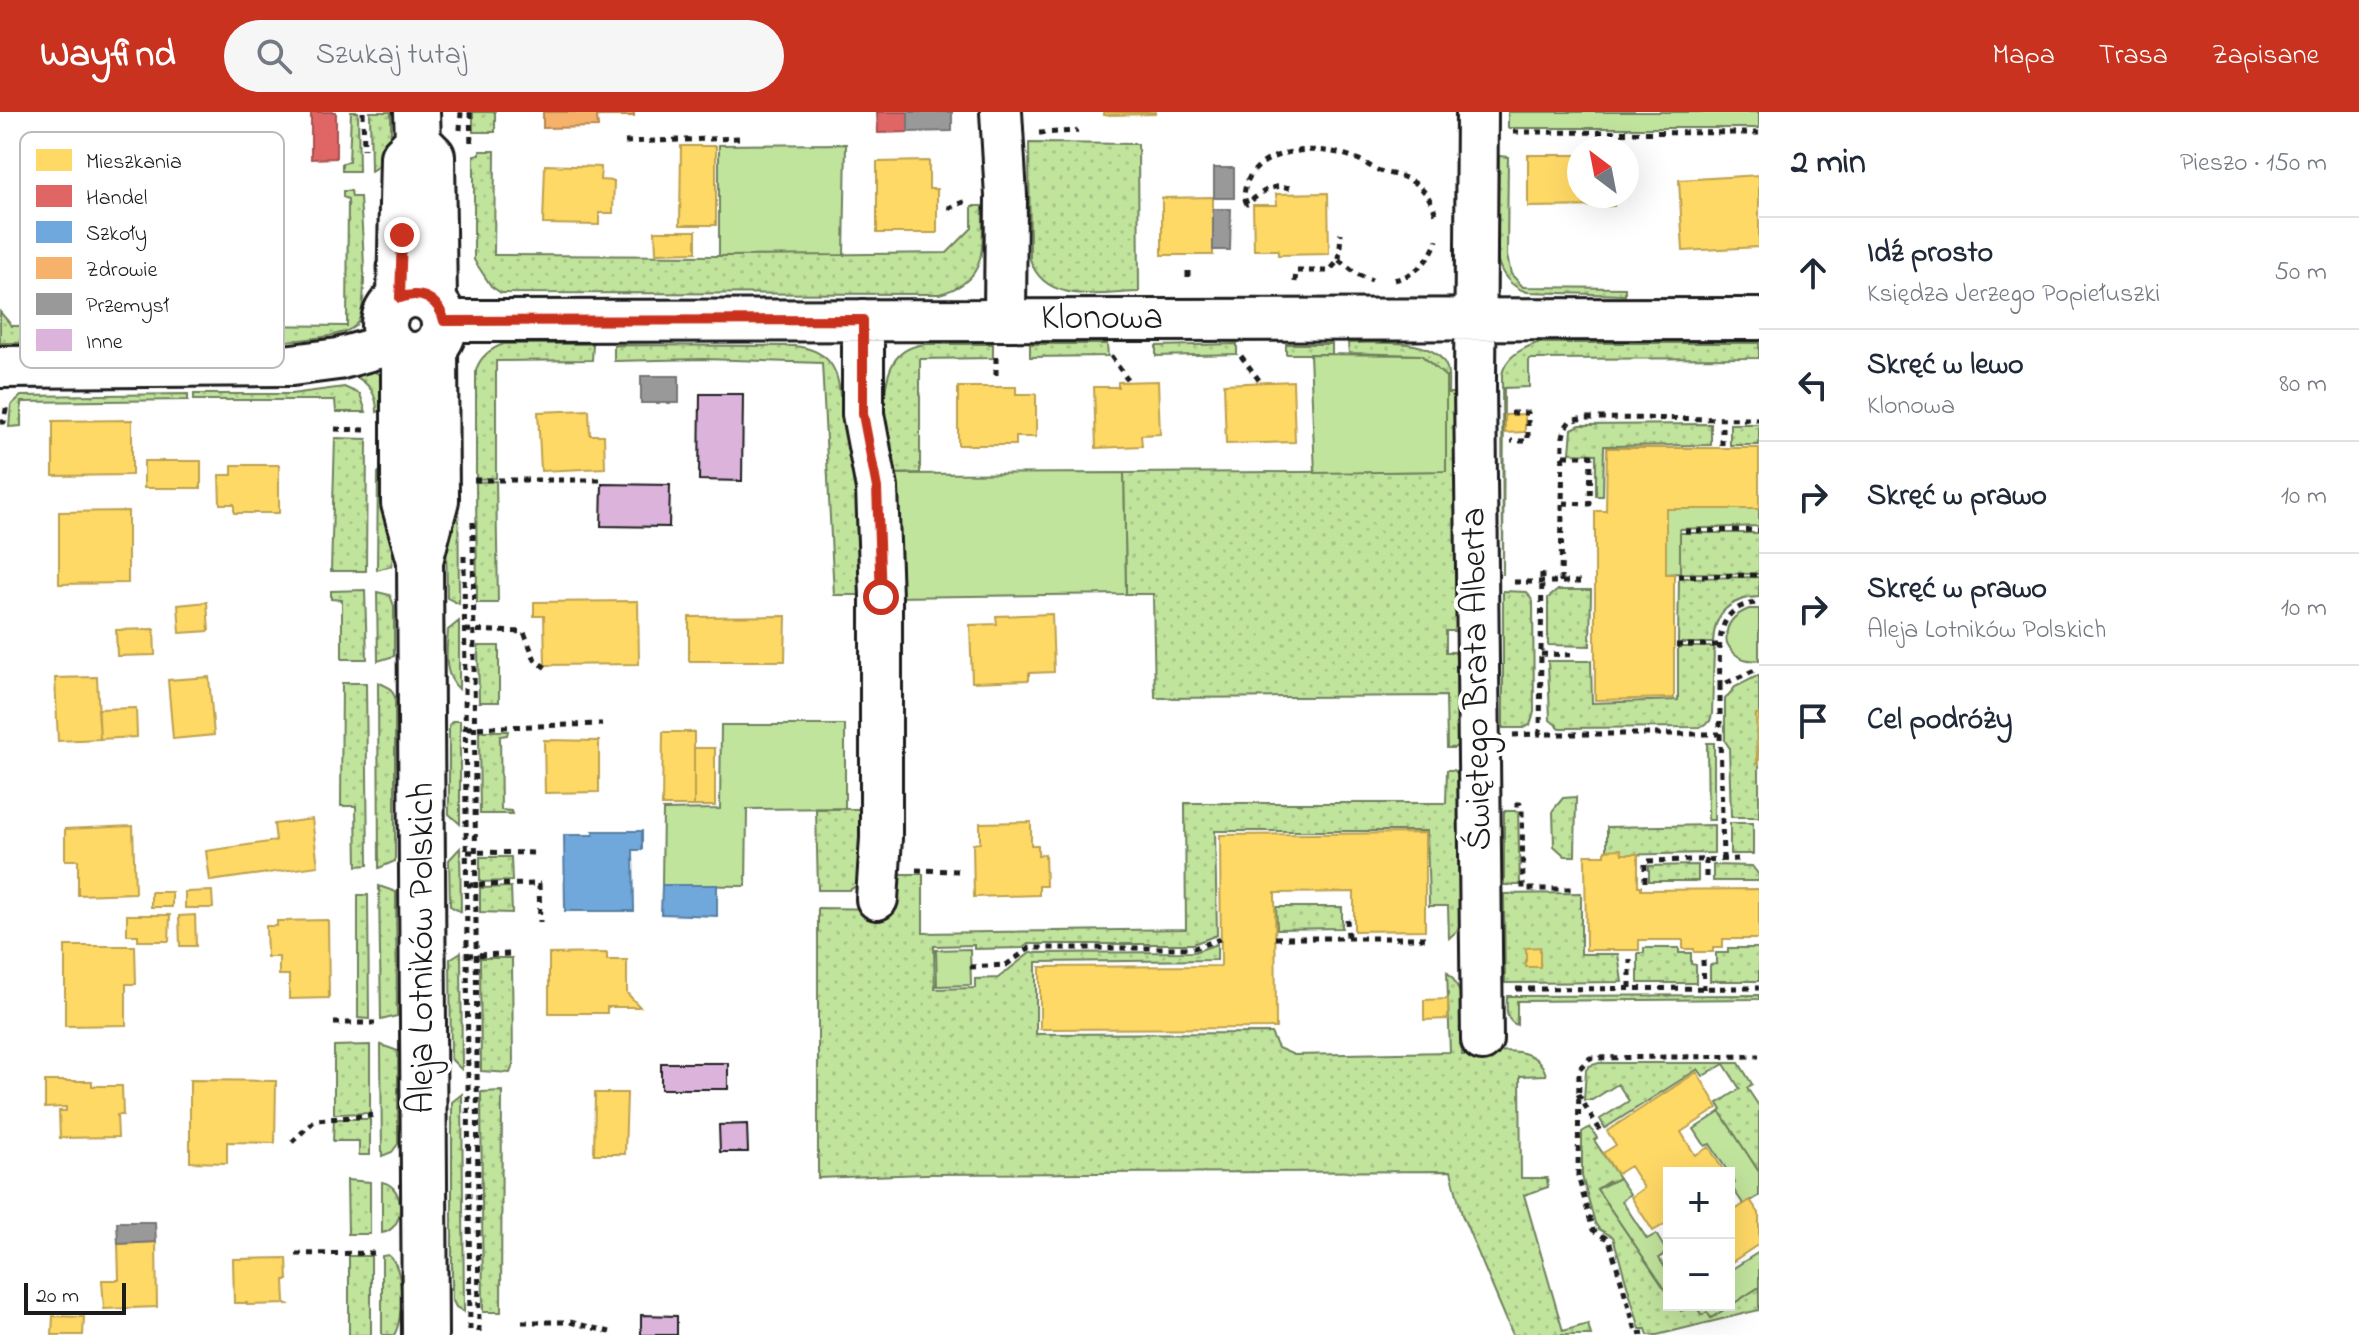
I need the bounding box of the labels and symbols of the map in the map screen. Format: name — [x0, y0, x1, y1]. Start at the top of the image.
legend — [20, 132, 284, 368]
north arrow — [1567, 136, 1639, 208]
text: Mieszkania — [86, 147, 182, 179]
text: Handel — [86, 183, 147, 215]
route end — [384, 217, 420, 253]
text: Szkoły — [86, 219, 147, 252]
text: Zdrowie — [86, 255, 158, 287]
text: Przemysł — [86, 291, 170, 324]
street label: Klonowa — [1041, 293, 1163, 346]
text: Inne — [86, 327, 123, 359]
street label: Świętego Brata Alberta — [1449, 507, 1507, 851]
route start — [863, 579, 899, 615]
street label: Aleja Lotników Polskich — [397, 782, 450, 1114]
scale bar — [24, 1279, 126, 1315]

